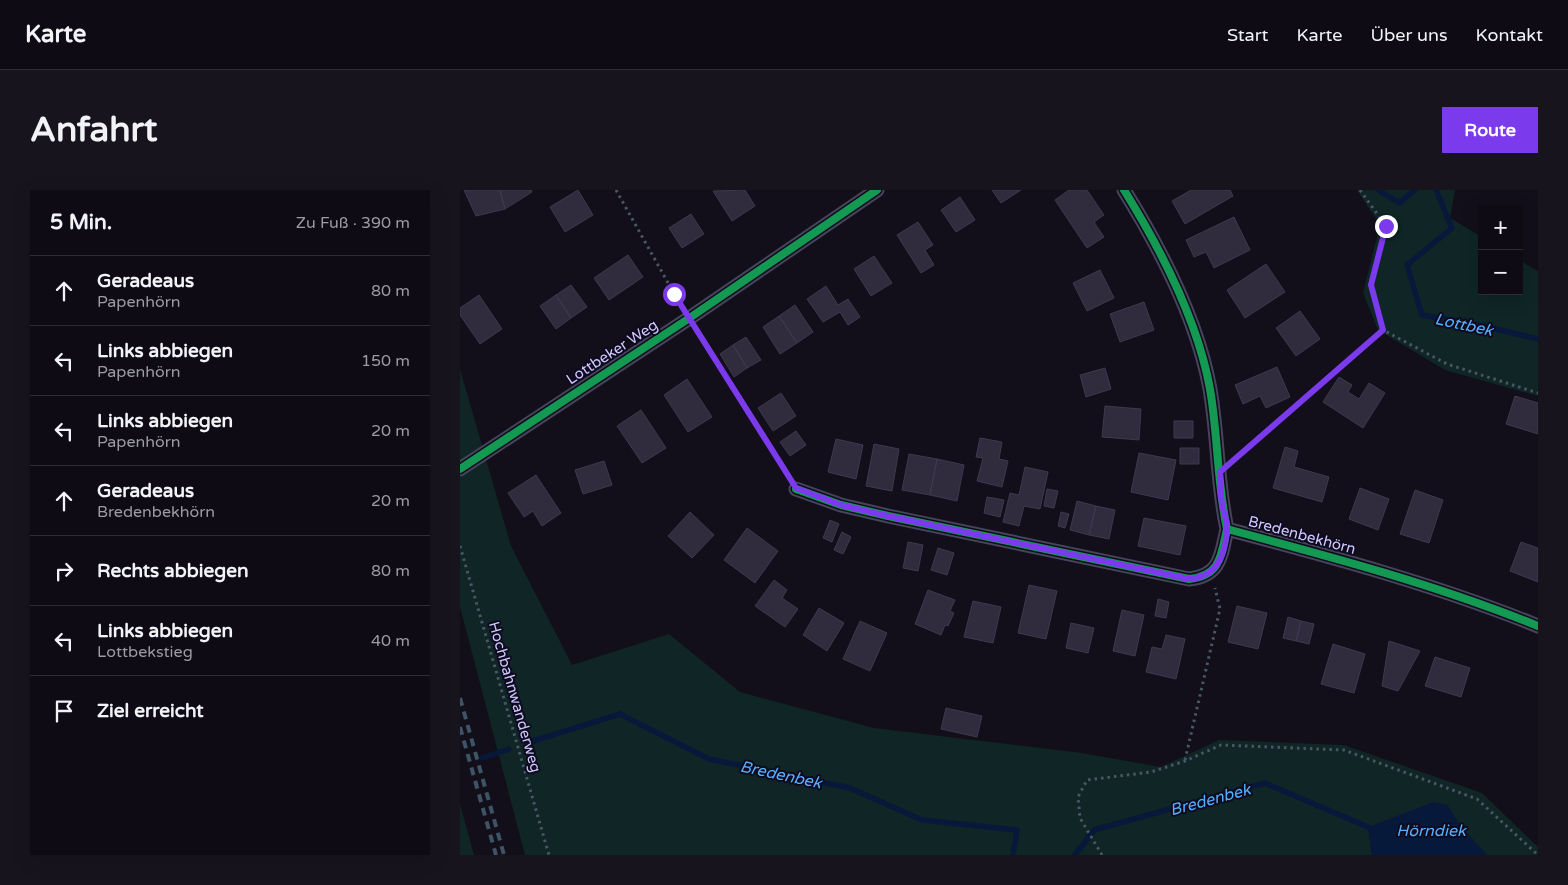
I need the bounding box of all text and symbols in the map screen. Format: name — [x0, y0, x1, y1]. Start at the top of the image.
text: Karte — [25, 20, 86, 49]
text: Start — [1227, 24, 1268, 46]
text: Karte — [1296, 24, 1342, 46]
text: Über uns — [1370, 24, 1448, 46]
text: Kontakt — [1476, 24, 1543, 46]
button: Route — [1442, 107, 1538, 153]
text: Anfahrt — [30, 109, 157, 151]
map controls — [1478, 205, 1523, 295]
button: + — [1478, 205, 1523, 250]
text: 5 Min. — [50, 210, 112, 235]
text: Zu Fuß · 390 m — [296, 213, 410, 233]
route end — [1375, 215, 1398, 238]
button: − — [1478, 250, 1523, 295]
text: Geradeaus — [97, 270, 194, 292]
icon: ahead — [50, 277, 78, 305]
text: 80 m — [371, 281, 410, 301]
route start — [663, 283, 686, 306]
text: Papenhörn — [97, 292, 181, 312]
water label: Lottbek — [1433, 309, 1496, 341]
street label: Lottbeker Weg — [563, 316, 661, 388]
text: Links abbiegen — [97, 340, 233, 362]
icon: left — [50, 347, 78, 375]
text: 150 m — [361, 351, 410, 371]
text: Papenhörn — [97, 362, 181, 382]
text: Links abbiegen — [97, 410, 233, 432]
icon: left — [50, 417, 78, 445]
text: 20 m — [371, 421, 410, 441]
text: Papenhörn — [97, 432, 181, 452]
text: Geradeaus — [97, 480, 194, 502]
icon: ahead — [50, 487, 78, 515]
text: 20 m — [371, 491, 410, 511]
text: Bredenbekhörn — [97, 502, 215, 522]
street label: Bredenbekhörn — [1246, 512, 1358, 558]
icon: right — [50, 557, 78, 585]
text: Rechts abbiegen — [97, 560, 249, 582]
text: 80 m — [371, 561, 410, 581]
street label: Hochbahnwanderweg — [485, 619, 545, 775]
text: Links abbiegen — [97, 620, 233, 642]
icon: left — [50, 627, 78, 655]
text: 40 m — [371, 631, 410, 651]
text: Lottbekstieg — [97, 642, 193, 662]
icon: arrive — [50, 697, 78, 725]
text: Ziel erreicht — [97, 700, 204, 722]
water label: Bredenbek — [738, 757, 825, 794]
water label: Bredenbek — [1168, 779, 1254, 820]
water label: Hörndiek — [1396, 821, 1467, 841]

